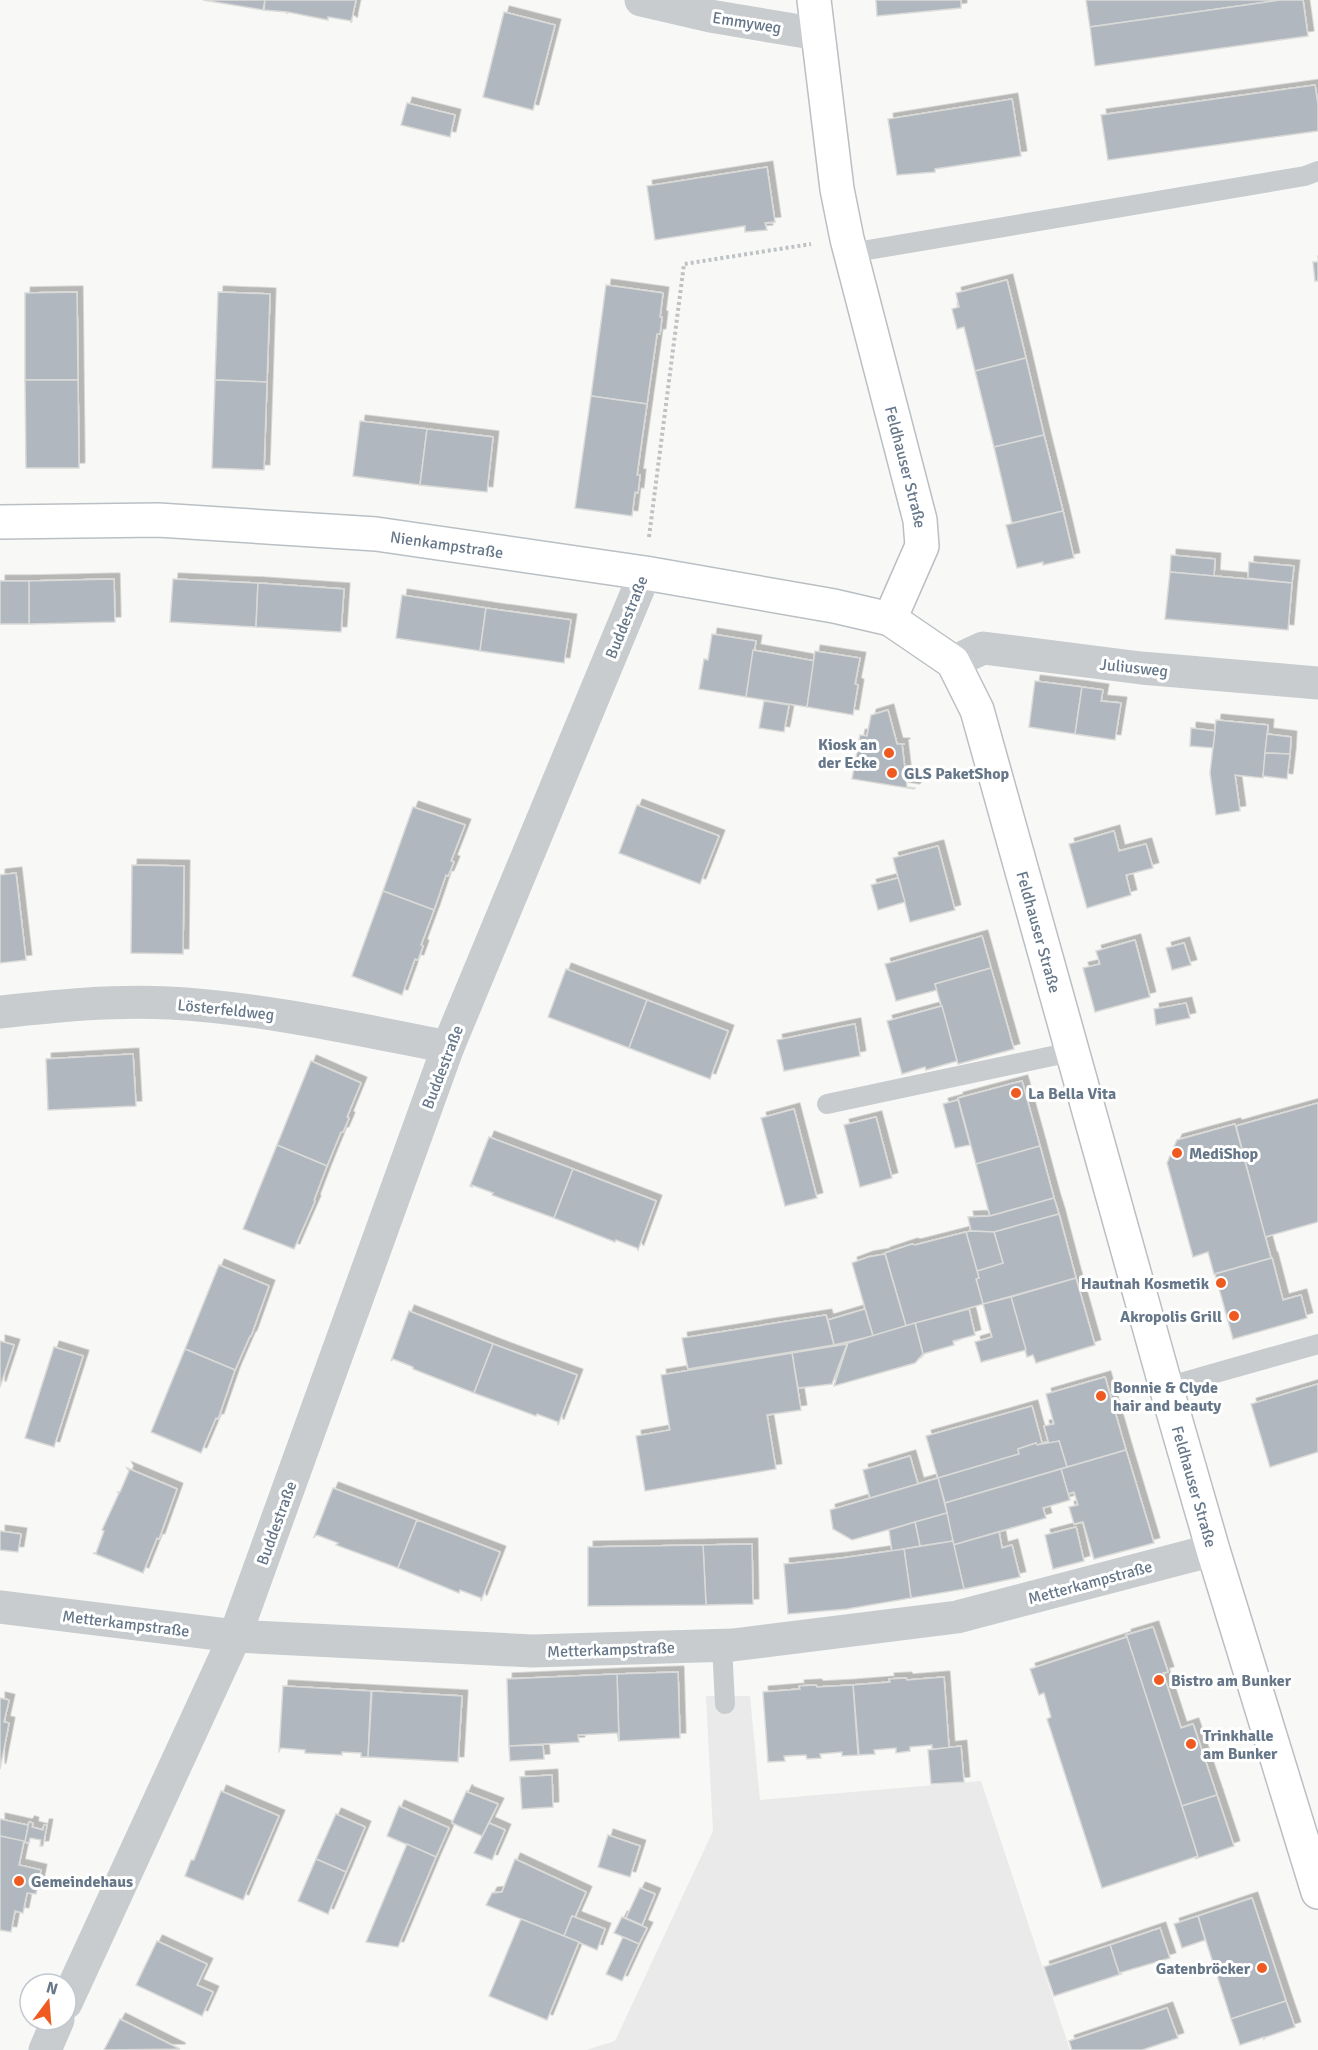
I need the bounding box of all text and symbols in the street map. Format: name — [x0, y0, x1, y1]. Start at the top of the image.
street label: Emmyweg — [711, 8, 783, 38]
street label: Feldhauser Straße — [880, 404, 930, 529]
street label: Nienkampstraße — [389, 527, 504, 563]
street label: Buddestraße — [601, 573, 653, 662]
street label: Juliusweg — [1099, 654, 1169, 682]
place label: Kiosk an der Ecke — [818, 735, 877, 773]
marker: Kiosk an der Ecke — [882, 746, 896, 760]
place label: GLS PaketShop — [904, 764, 1010, 784]
marker: GLS PaketShop — [885, 766, 899, 780]
street label: Feldhauser Straße — [1011, 869, 1065, 995]
street label: Lösterfeldweg — [177, 995, 275, 1025]
street label: Buddestraße — [418, 1023, 468, 1112]
place label: La Bella Vita — [1028, 1084, 1116, 1104]
marker: La Bella Vita — [1009, 1086, 1023, 1100]
place label: MediShop — [1189, 1144, 1259, 1164]
marker: MediShop — [1170, 1146, 1184, 1160]
place label: Hautnah Kosmetik — [1081, 1274, 1210, 1294]
marker: Hautnah Kosmetik — [1214, 1276, 1228, 1290]
place label: Akropolis Grill — [1120, 1307, 1222, 1327]
marker: Akropolis Grill — [1227, 1309, 1241, 1323]
place label: Bonnie & Clyde hair and beauty — [1113, 1378, 1221, 1416]
marker: Bonnie & Clyde hair and beauty — [1094, 1389, 1108, 1403]
street label: Feldhauser Straße — [1167, 1424, 1221, 1550]
street label: Buddestraße — [253, 1479, 301, 1568]
street label: Metterkampstraße — [1026, 1557, 1155, 1609]
street label: Metterkampstraße — [61, 1606, 191, 1642]
street label: Metterkampstraße — [547, 1638, 675, 1662]
place label: Bistro am Bunker — [1171, 1671, 1292, 1691]
marker: Bistro am Bunker — [1152, 1673, 1166, 1687]
place label: Trinkhalle am Bunker — [1203, 1726, 1278, 1764]
marker: Trinkhalle am Bunker — [1184, 1737, 1198, 1751]
place label: Gemeindehaus — [31, 1872, 133, 1892]
marker: Gemeindehaus — [12, 1874, 26, 1888]
place label: Gatenbröcker — [1156, 1959, 1251, 1979]
marker: Gatenbröcker — [1255, 1961, 1269, 1975]
north arrow — [18, 1972, 78, 2032]
text: N — [44, 1977, 60, 2000]

